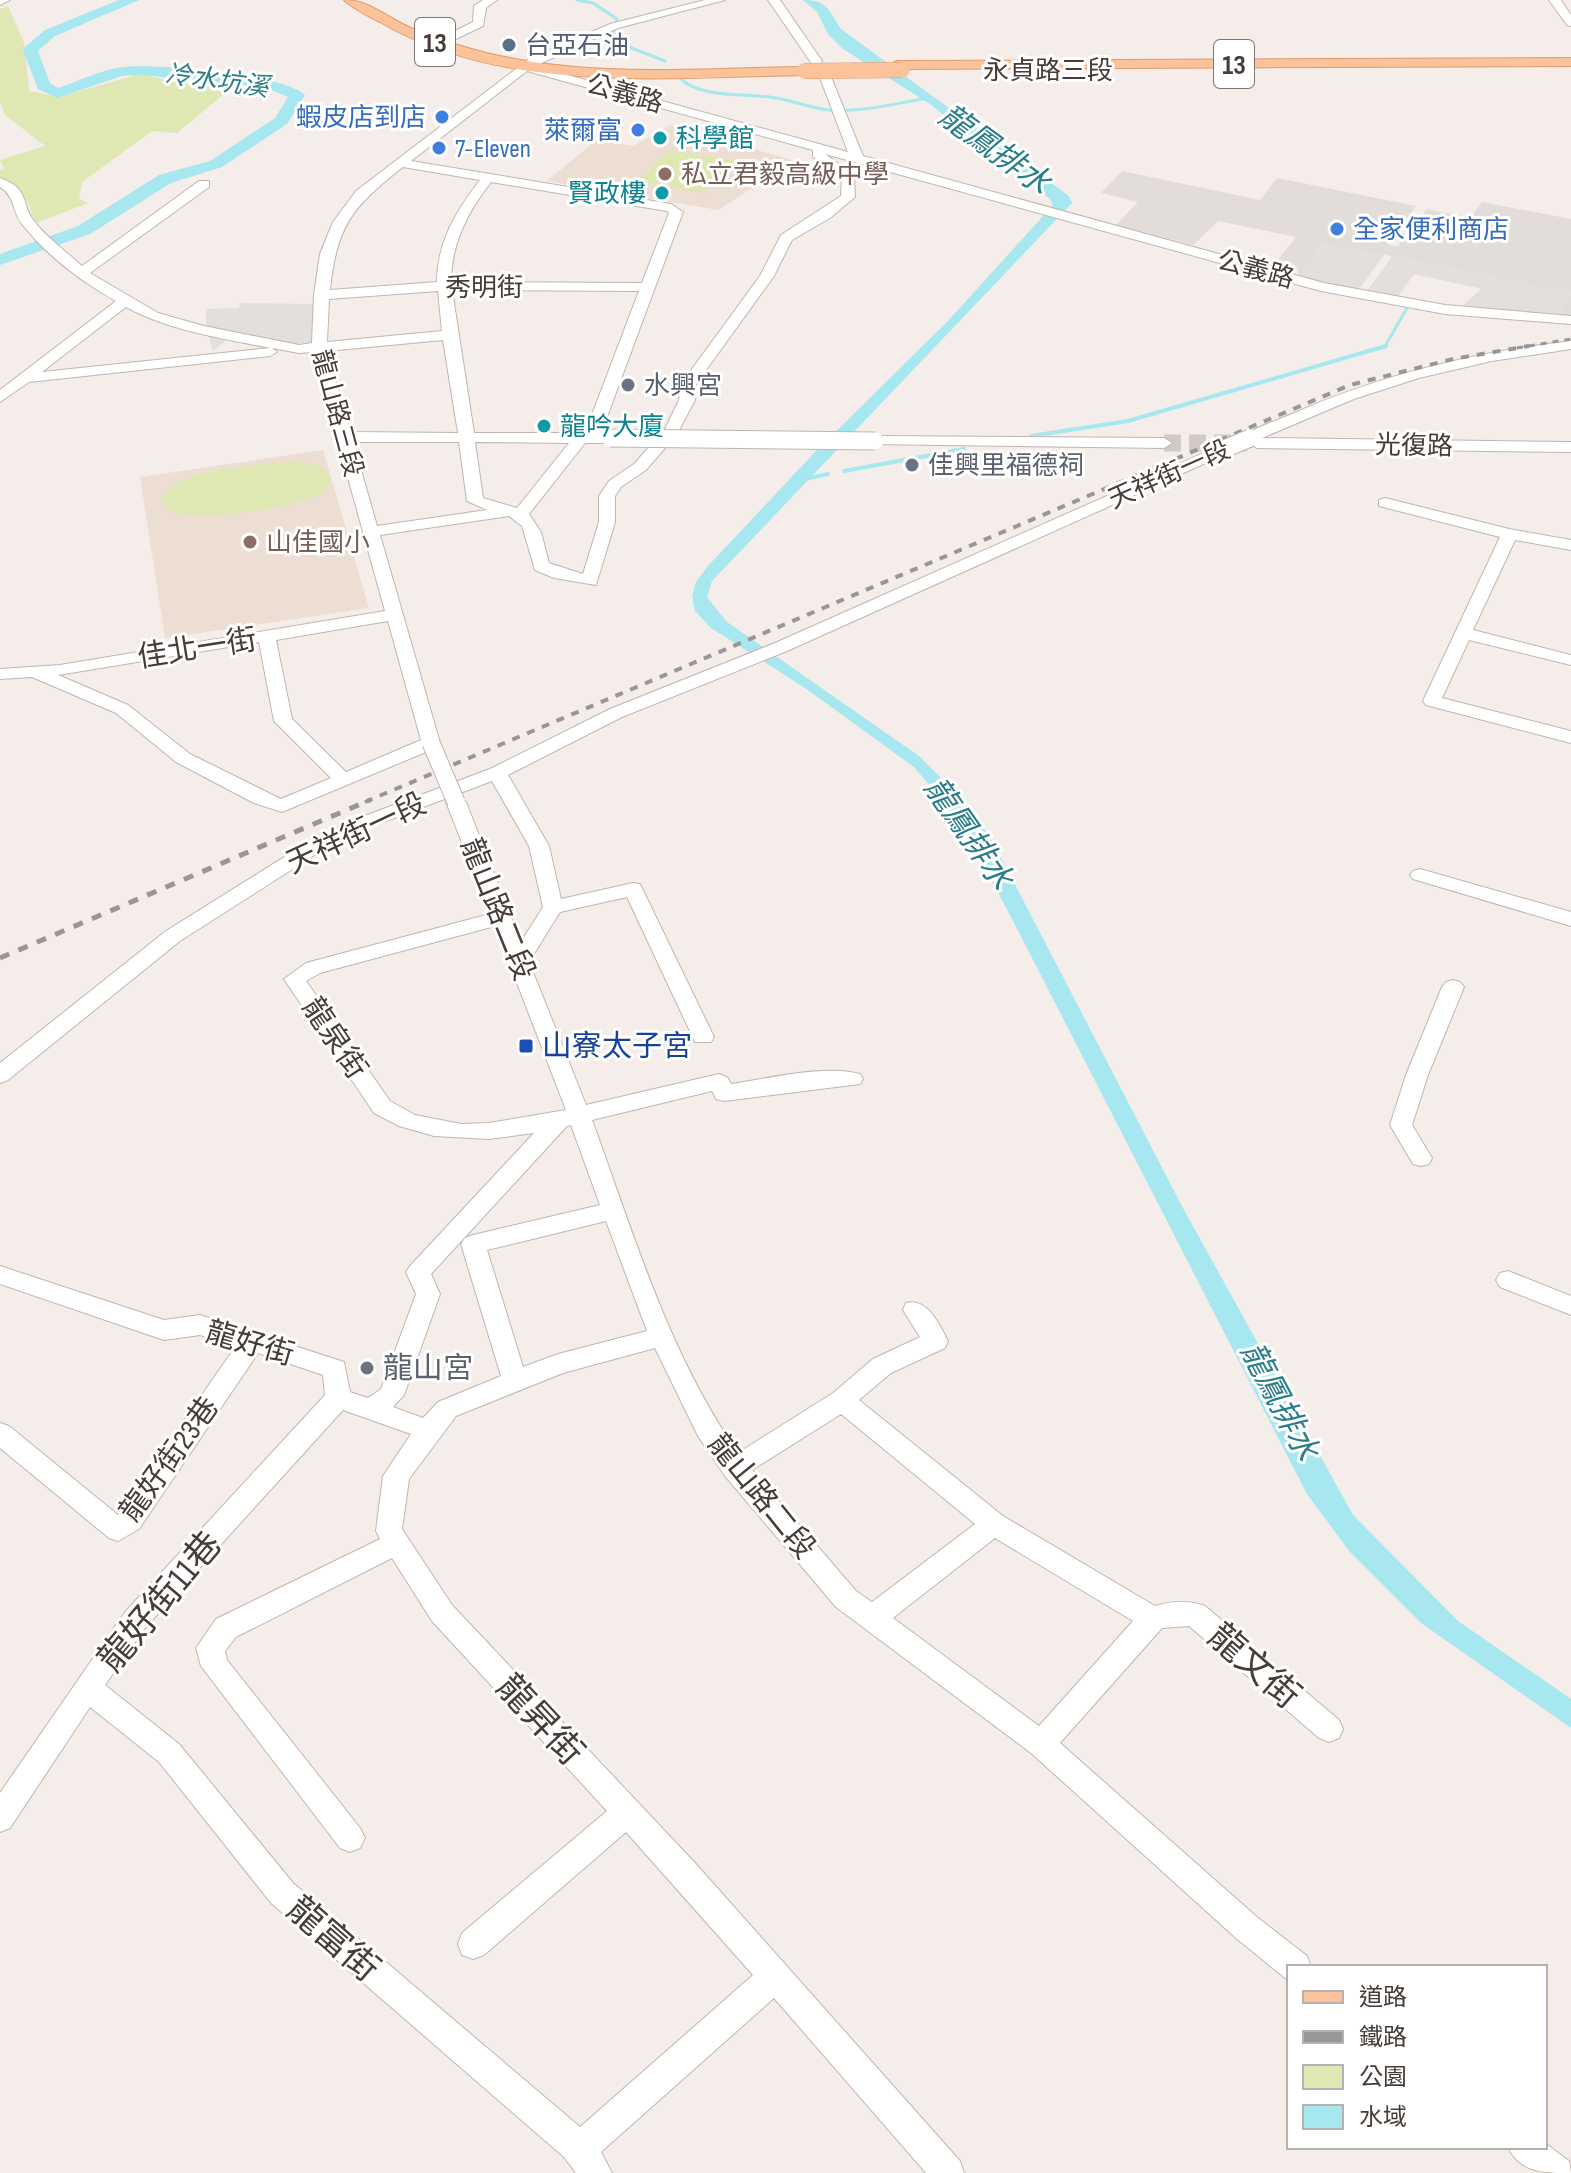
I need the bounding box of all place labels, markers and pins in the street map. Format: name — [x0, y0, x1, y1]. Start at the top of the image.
place label: 台亞石油 — [525, 31, 629, 62]
marker: 台亞石油 — [500, 36, 518, 54]
place label: 蝦皮店到店 — [296, 103, 426, 134]
marker: 蝦皮店到店 — [433, 108, 451, 126]
place label: 萊爾富 — [544, 116, 622, 147]
marker: 萊爾富 — [629, 121, 647, 139]
place label: 科學館 — [676, 124, 754, 155]
marker: 科學館 — [651, 129, 669, 147]
place label: 7-Eleven — [455, 134, 531, 165]
marker: 7-Eleven — [430, 139, 448, 157]
place label: 私立君毅高級中學 — [681, 160, 889, 191]
marker: 私立君毅高級中學 — [656, 165, 674, 183]
place label: 賢政樓 — [568, 179, 646, 210]
marker: 賢政樓 — [653, 184, 671, 202]
place label: 全家便利商店 — [1353, 215, 1509, 246]
marker: 全家便利商店 — [1328, 220, 1346, 238]
place label: 水興宮 — [644, 371, 722, 402]
marker: 水興宮 — [619, 376, 637, 394]
place label: 龍吟大廈 — [560, 412, 664, 443]
marker: 龍吟大廈 — [535, 417, 553, 435]
place label: 佳興里福德祠 — [928, 451, 1084, 482]
marker: 佳興里福德祠 — [903, 456, 921, 474]
place label: 山佳國小 — [266, 528, 370, 559]
marker: 山佳國小 — [241, 533, 259, 551]
place label: 山寮太子宮 — [542, 1029, 692, 1065]
marker: 山寮太子宮 — [517, 1037, 535, 1055]
place label: 龍山宮 — [383, 1351, 473, 1387]
marker: 龍山宮 — [358, 1359, 376, 1377]

